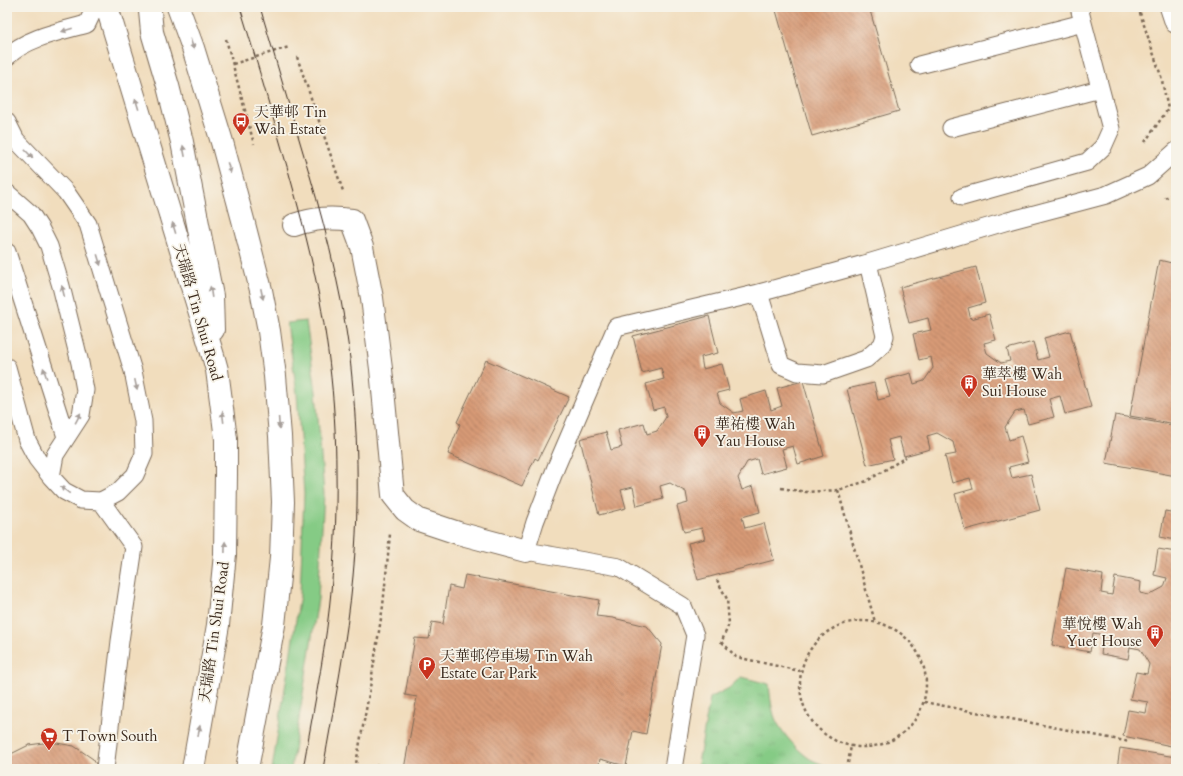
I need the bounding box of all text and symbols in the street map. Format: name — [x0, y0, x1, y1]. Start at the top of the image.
one-way arrow — [61, 27, 73, 33]
one-way arrow — [189, 38, 195, 50]
one-way arrow — [134, 97, 140, 109]
place label: 天華邨 Tin Wah Estate — [253, 102, 327, 139]
bus stop icon: 天華邨 Tin Wah Estate — [231, 111, 251, 136]
one-way arrow — [181, 145, 187, 157]
one-way arrow — [24, 149, 33, 158]
one-way arrow — [226, 162, 232, 174]
one-way arrow — [171, 222, 177, 234]
street label: 天瑞路 Tin Shui Road — [169, 241, 227, 383]
one-way arrow — [96, 255, 102, 267]
one-way arrow — [59, 285, 65, 297]
one-way arrow — [208, 286, 214, 299]
one-way arrow — [259, 288, 265, 300]
place label: 華萃樓 Wah Sui House — [982, 364, 1063, 401]
one-way arrow — [42, 367, 48, 379]
building icon: 華萃樓 Wah Sui House — [959, 373, 979, 398]
one-way arrow — [133, 379, 139, 391]
one-way arrow — [220, 411, 226, 423]
one-way arrow — [75, 412, 82, 423]
place label: 華祐樓 Wah Yau House — [715, 414, 796, 451]
one-way arrow — [275, 417, 282, 429]
building icon: 華祐樓 Wah Yau House — [692, 423, 712, 448]
one-way arrow — [59, 486, 70, 494]
one-way arrow — [222, 540, 228, 553]
street label: 天瑞路 Tin Shui Road — [194, 560, 234, 704]
place label: 華悅樓 Wah Yuet House — [1062, 614, 1143, 651]
building icon: 華悅樓 Wah Yuet House — [1145, 623, 1165, 648]
place label: 天華邨停車場 Tin Wah Estate Car Park — [440, 646, 594, 683]
parking icon: 天華邨停車場 Tin Wah Estate Car Park — [417, 655, 437, 680]
one-way arrow — [197, 724, 203, 737]
supermarket icon: T Town South — [39, 726, 59, 751]
place label: T Town South — [62, 726, 158, 746]

